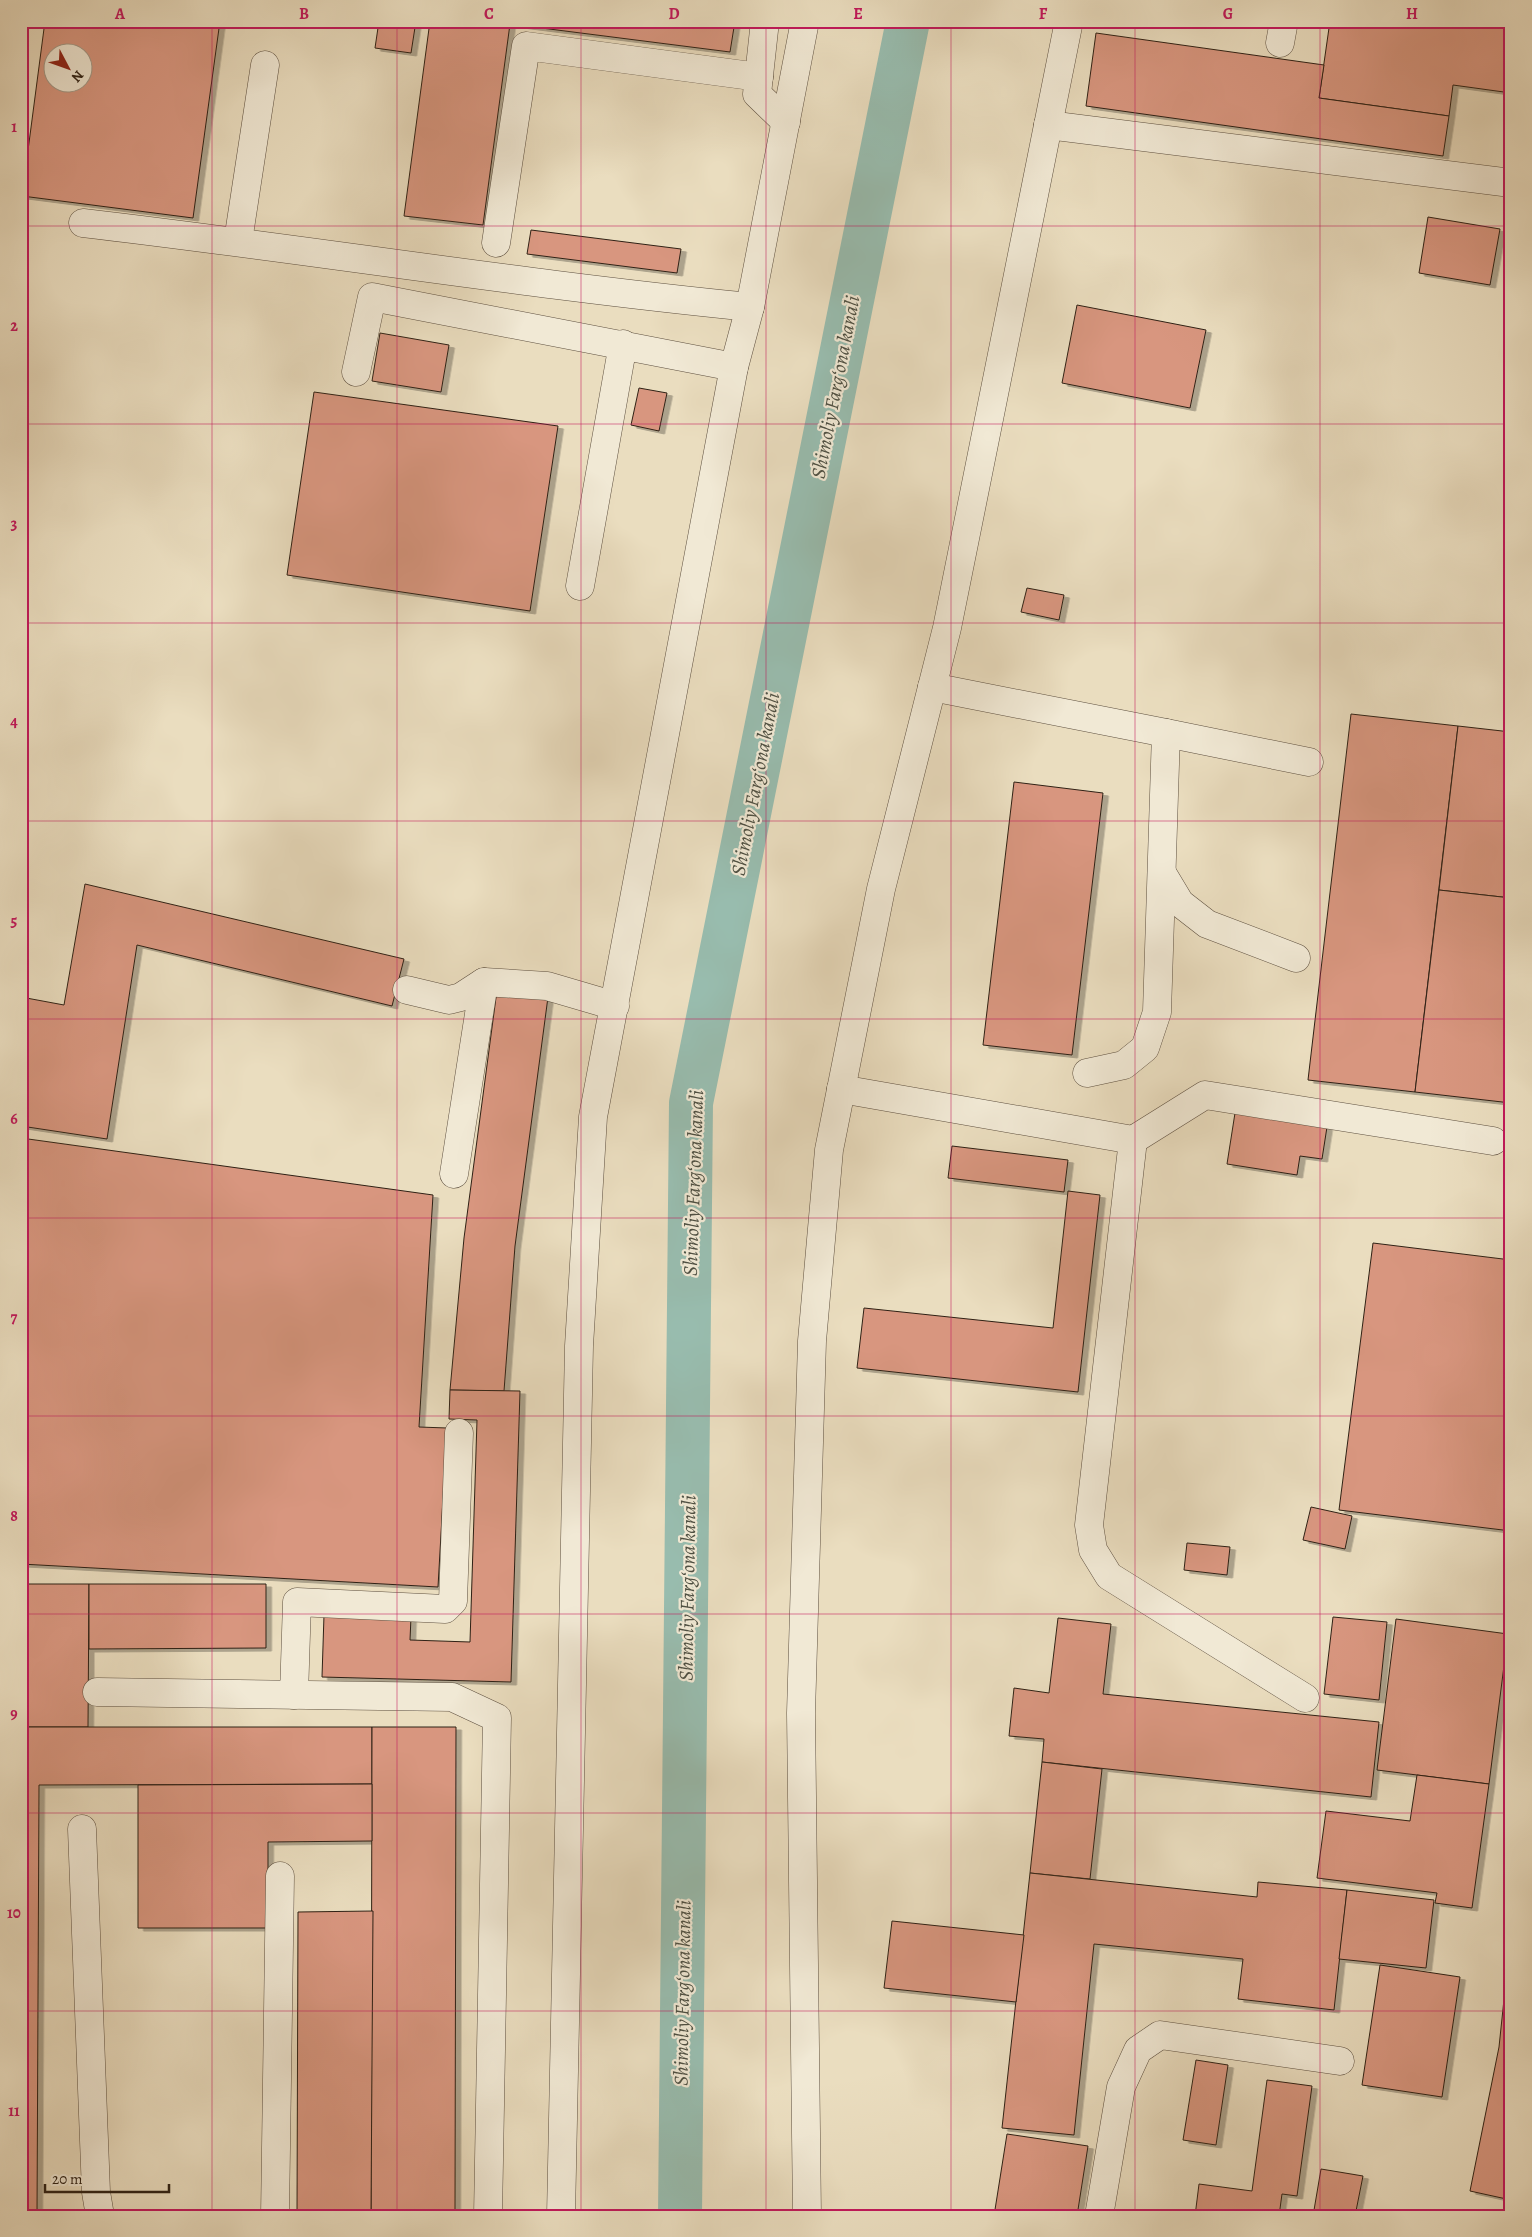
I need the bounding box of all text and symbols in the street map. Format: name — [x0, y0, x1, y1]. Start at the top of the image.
text: A — [114, 3, 126, 25]
text: B — [299, 3, 309, 25]
text: C — [484, 3, 494, 25]
text: D — [668, 3, 680, 25]
text: E — [853, 3, 863, 25]
text: F — [1039, 3, 1048, 25]
text: G — [1223, 3, 1233, 25]
text: H — [1406, 3, 1418, 25]
north arrow — [42, 42, 92, 92]
text: N — [67, 66, 88, 86]
text: 1 — [11, 116, 17, 138]
water label: Shimoliy Fargʻona kanali — [804, 293, 866, 481]
text: 2 — [10, 315, 18, 337]
text: 3 — [11, 513, 18, 535]
water label: Shimoliy Fargʻona kanali — [724, 690, 786, 878]
text: 4 — [10, 711, 18, 733]
text: 5 — [11, 910, 18, 932]
water label: Shimoliy Fargʻona kanali — [677, 1090, 710, 1276]
text: 6 — [10, 1108, 18, 1130]
text: 7 — [11, 1307, 18, 1329]
water label: Shimoliy Fargʻona kanali — [672, 1495, 703, 1681]
text: 8 — [10, 1505, 18, 1527]
text: 9 — [10, 1703, 18, 1725]
water label: Shimoliy Fargʻona kanali — [667, 1900, 698, 2086]
text: 10 — [7, 1902, 21, 1924]
text: 11 — [8, 2100, 20, 2122]
scale bar — [45, 2162, 169, 2194]
text: 20 m — [52, 2169, 83, 2189]

